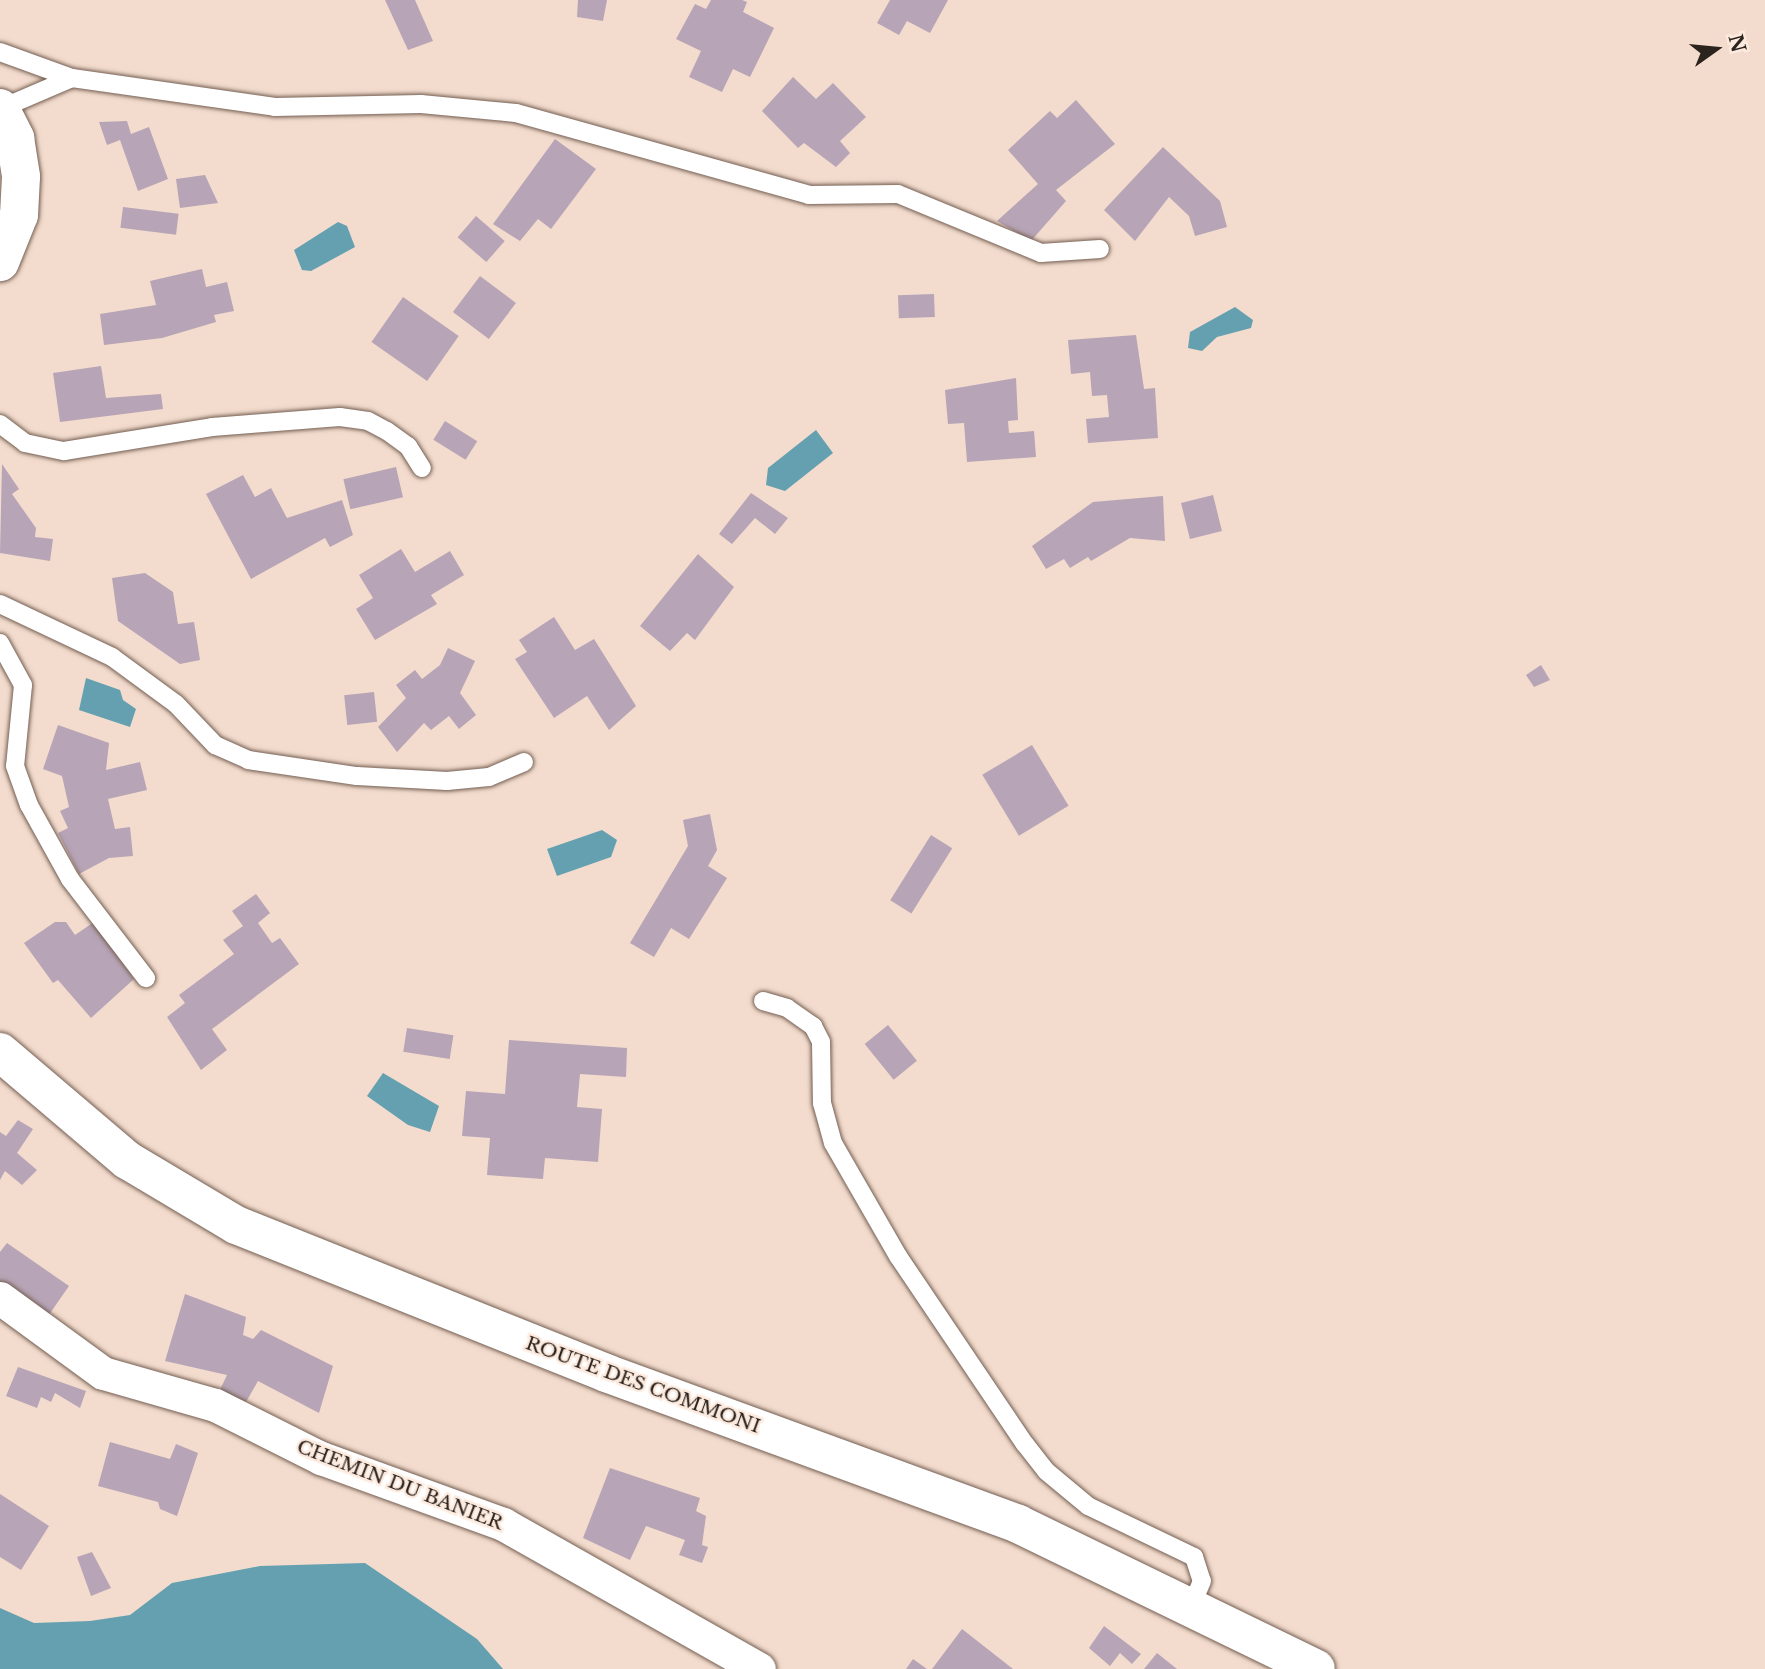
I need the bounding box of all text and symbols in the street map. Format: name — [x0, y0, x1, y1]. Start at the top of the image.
north arrow — [1681, 14, 1751, 84]
text: N — [1723, 32, 1750, 55]
street label: ROUTE DES COMMONI — [523, 1332, 763, 1438]
street label: CHEMIN DU BANIER — [294, 1435, 506, 1535]

